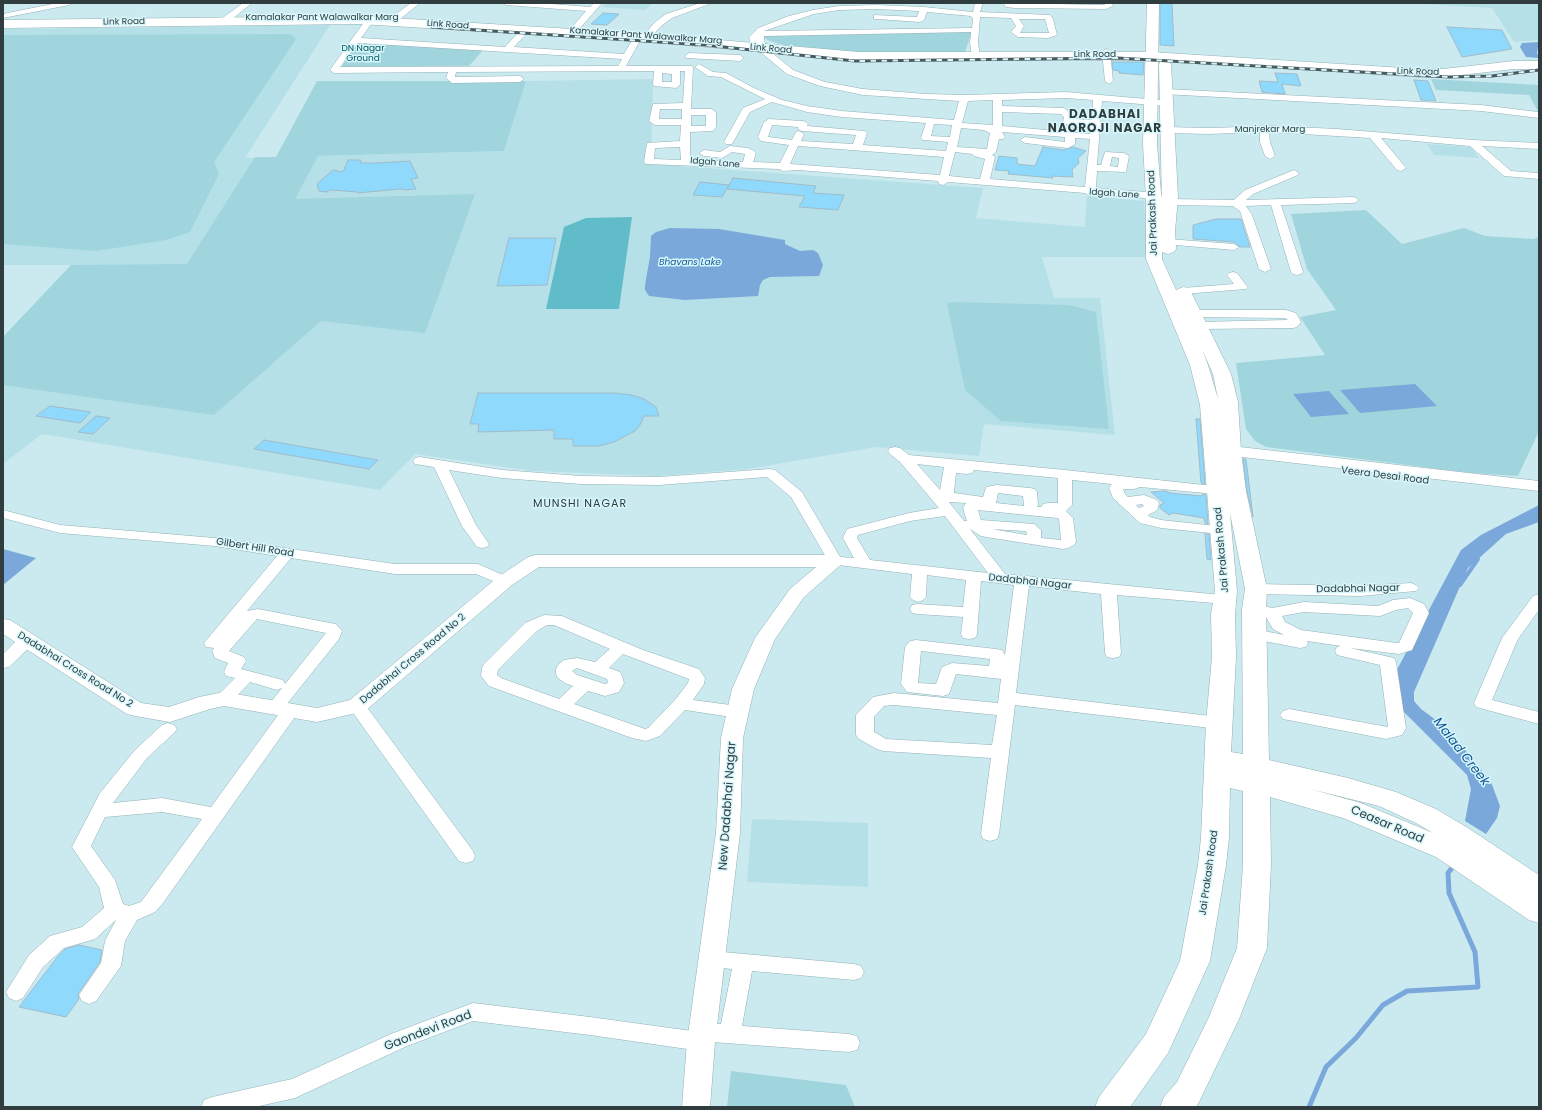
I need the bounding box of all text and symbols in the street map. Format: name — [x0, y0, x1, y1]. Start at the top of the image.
street label: Kamalakar Pant Walawalkar Marg — [246, 13, 398, 23]
street label: Link Road — [103, 16, 145, 28]
street label: Link Road — [427, 18, 469, 32]
street label: Kamalakar Pant Walawalkar Marg — [569, 25, 723, 47]
street label: Link Road — [749, 42, 793, 56]
park label: DN Nagar Ground — [341, 44, 385, 65]
street label: Link Road — [1074, 50, 1116, 60]
street label: Link Road — [1397, 66, 1439, 78]
district label: DADABHAI NAOROJI NAGAR — [1048, 108, 1162, 136]
street label: Manjrekar Marg — [1235, 125, 1305, 135]
street label: Idgah Lane — [690, 155, 740, 171]
street label: Jai Prakash Road — [1146, 170, 1160, 256]
street label: Idgah Lane — [1089, 187, 1139, 201]
water label: Bhavans Lake — [659, 258, 721, 268]
street label: Veera Desai Road — [1340, 465, 1430, 487]
district label: MUNSHI NAGAR — [533, 497, 627, 511]
street label: Jai Prakash Road — [1212, 507, 1232, 593]
street label: Gilbert Hill Road — [215, 536, 295, 560]
street label: Dadabhai Nagar — [988, 572, 1072, 592]
street label: Dadabhai Nagar — [1316, 582, 1400, 596]
street label: Dadabhai Cross Road No 2 — [358, 611, 468, 707]
street label: Dadabhai Cross Road No 2 — [15, 629, 135, 711]
water label: Malad Creek — [1430, 715, 1492, 789]
street label: New Dadabhai Nagar — [716, 741, 740, 871]
street label: Ceasar Road — [1348, 803, 1426, 847]
street label: Jai Prakash Road — [1197, 830, 1221, 916]
street label: Gaondevi Road — [382, 1008, 474, 1054]

